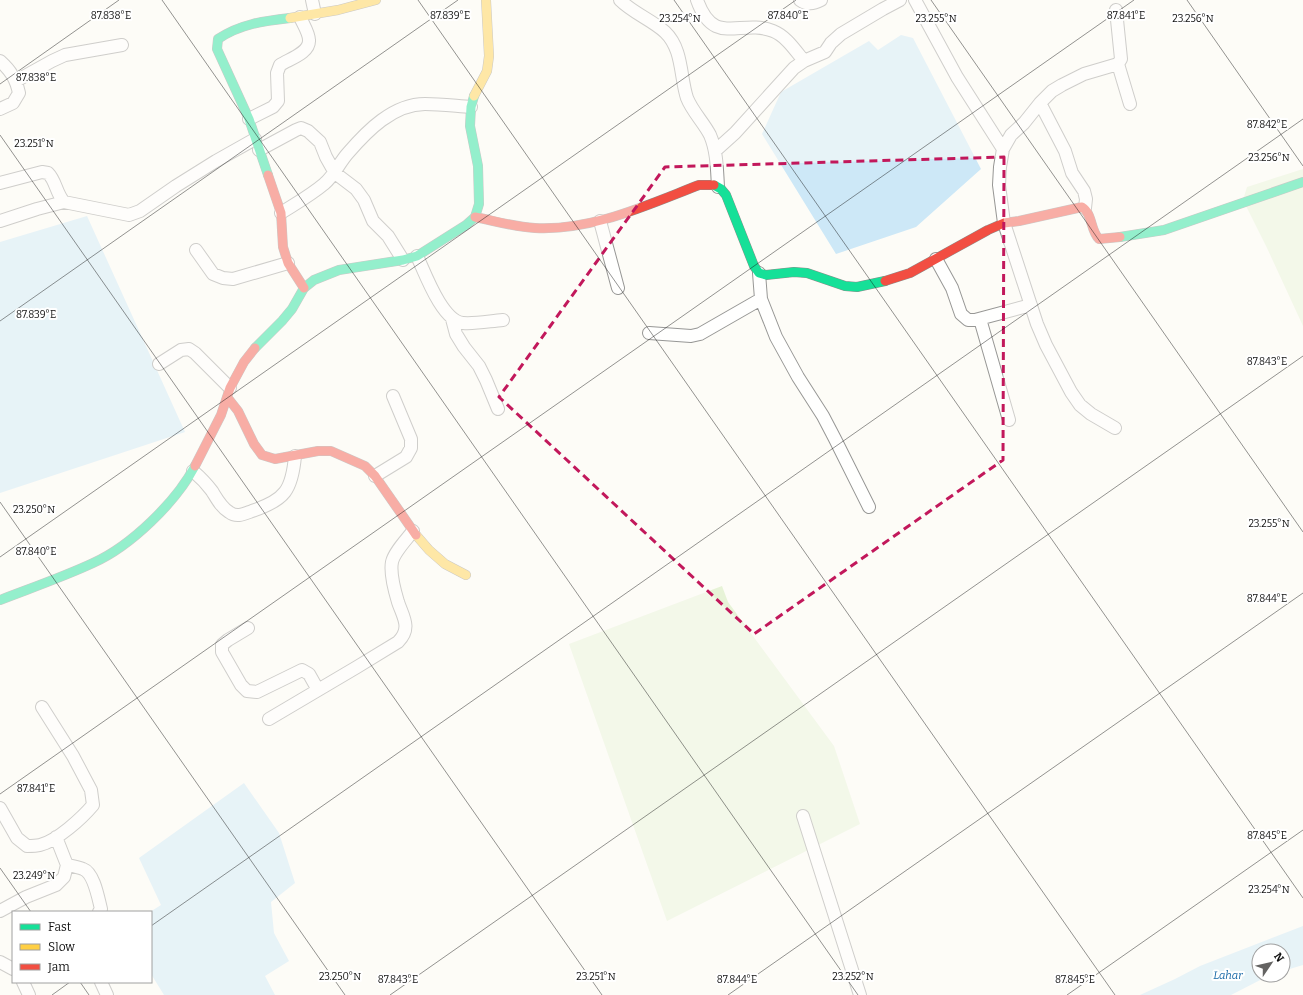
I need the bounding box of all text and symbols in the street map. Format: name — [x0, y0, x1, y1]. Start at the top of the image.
text: 87.838°E — [91, 10, 131, 22]
text: 87.839°E — [430, 10, 470, 22]
text: 87.840°E — [767, 10, 809, 22]
text: 87.841°E — [1107, 10, 1145, 22]
text: 23.254°N — [659, 13, 701, 25]
text: 23.255°N — [915, 13, 957, 25]
text: 23.256°N — [1172, 13, 1214, 25]
text: 87.838°E — [16, 72, 56, 84]
text: 87.842°E — [1247, 119, 1287, 131]
text: 23.251°N — [14, 138, 54, 150]
text: 23.256°N — [1248, 152, 1290, 164]
text: 87.839°E — [16, 309, 56, 321]
text: 87.843°E — [1247, 356, 1287, 368]
text: 23.250°N — [13, 504, 55, 516]
text: 23.255°N — [1248, 518, 1290, 530]
text: 87.840°E — [15, 546, 57, 558]
text: 87.844°E — [1247, 593, 1287, 605]
text: 87.841°E — [17, 783, 55, 795]
text: 87.845°E — [1247, 830, 1287, 842]
text: 23.249°N — [13, 870, 55, 882]
text: 23.254°N — [1248, 884, 1290, 896]
legend — [12, 911, 152, 983]
text: Fast — [48, 920, 72, 934]
text: Slow — [48, 940, 75, 954]
north arrow — [1251, 943, 1291, 983]
text: N — [1271, 950, 1287, 965]
text: Jam — [47, 960, 70, 974]
water label: Lahar — [1213, 969, 1243, 982]
text: 23.250°N — [319, 971, 361, 983]
text: 23.251°N — [576, 971, 616, 983]
text: 23.252°N — [832, 971, 874, 983]
text: 87.843°E — [378, 974, 418, 986]
text: 87.844°E — [717, 974, 757, 986]
text: 87.845°E — [1055, 974, 1095, 986]

